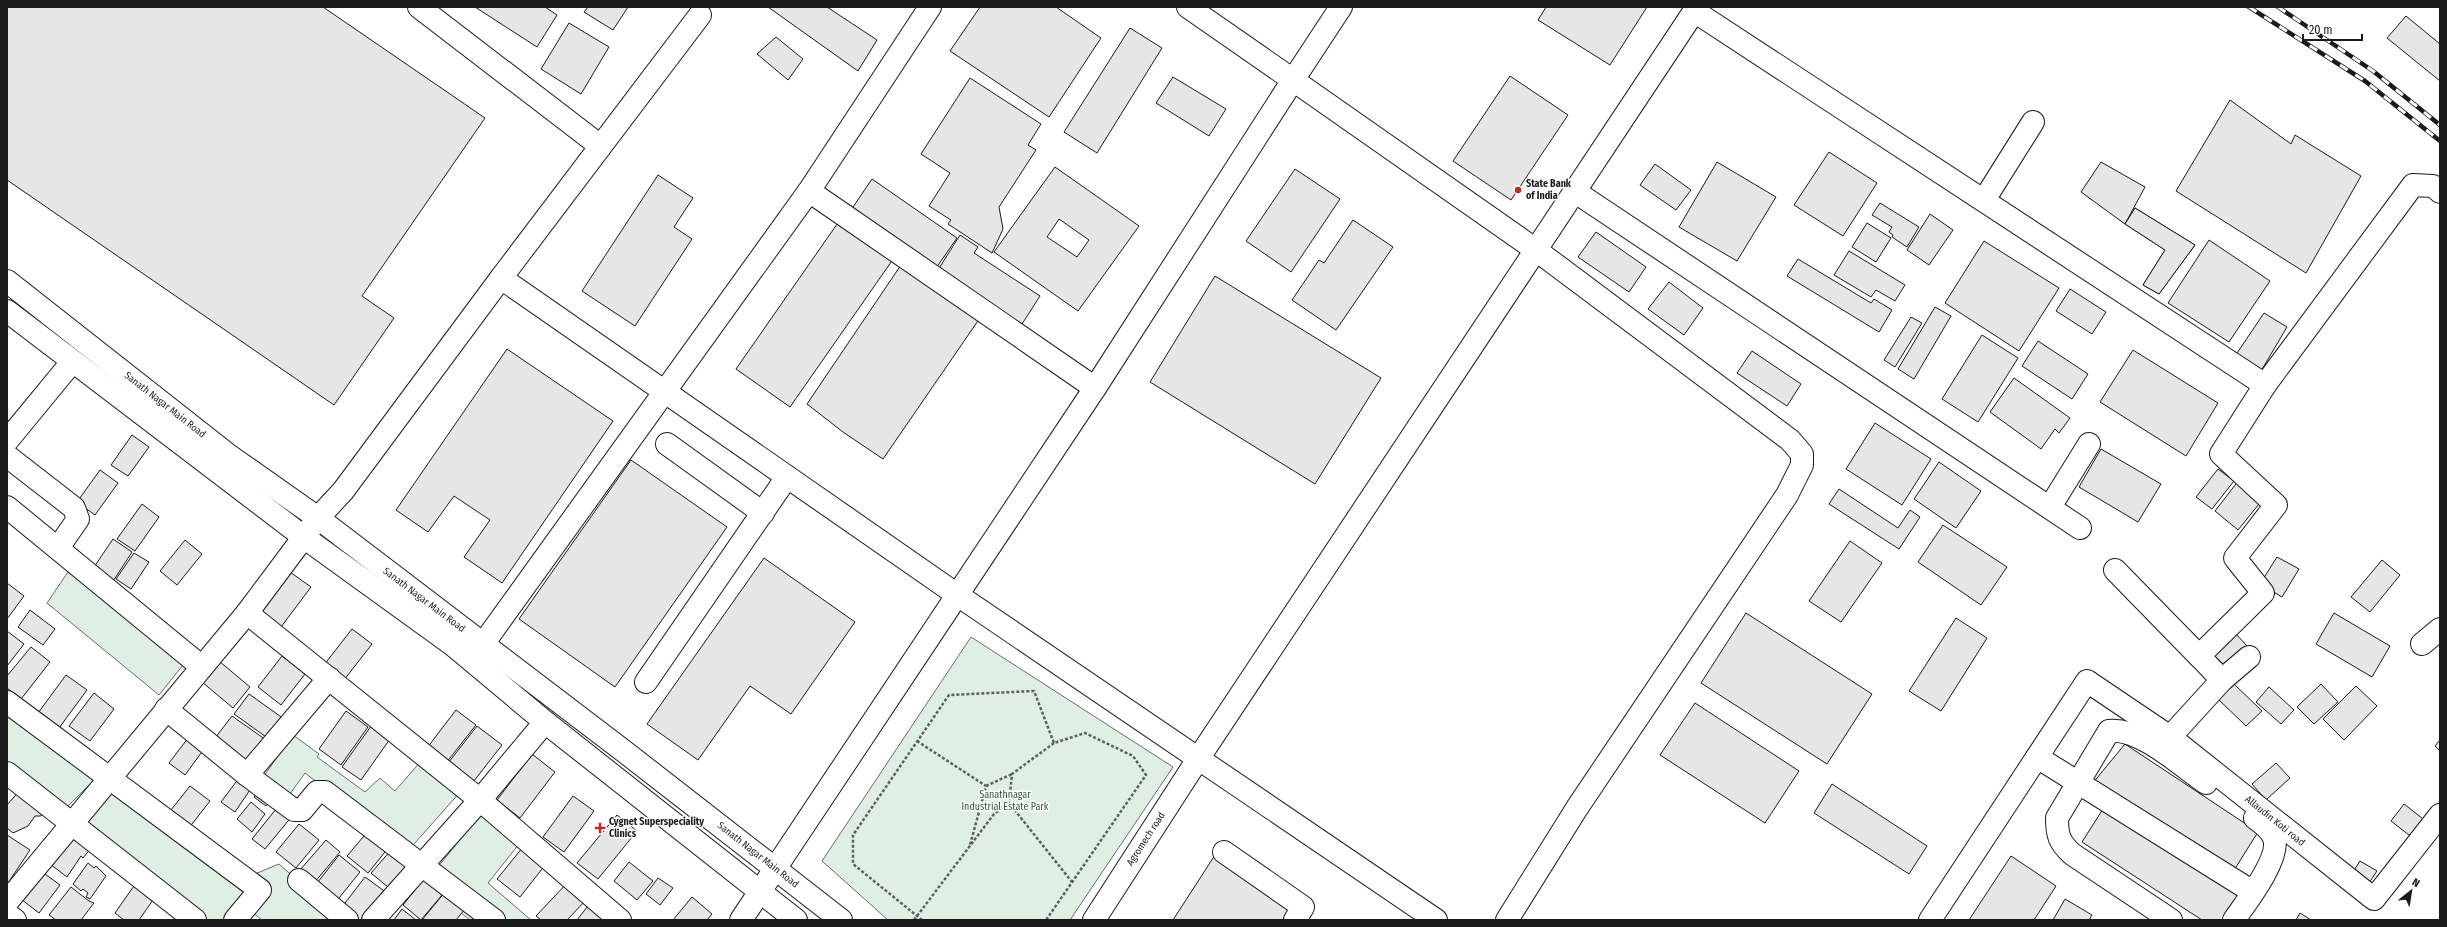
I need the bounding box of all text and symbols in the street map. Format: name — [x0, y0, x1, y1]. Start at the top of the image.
scale bar — [2303, 16, 2362, 42]
text: 20 m — [2309, 23, 2333, 37]
place label: State Bank of India — [1526, 178, 1572, 202]
marker: State Bank of India — [1513, 185, 1523, 195]
street label: Sanath Nagar Main Road — [122, 370, 208, 440]
street label: Sanath Nagar Main Road — [380, 565, 468, 635]
park label: Sanathnagar Industrial Estate Park — [962, 789, 1049, 813]
street label: Allaudin Koti road — [2243, 793, 2307, 849]
street label: Agromech road — [1124, 810, 1168, 868]
place label: Cygnet Superspeciality Clinics — [609, 816, 704, 840]
street label: Sanath Nagar Main Road — [715, 820, 801, 890]
marker: Cygnet Superspeciality Clinics — [594, 822, 606, 834]
north arrow — [2391, 871, 2431, 911]
text: N — [2410, 875, 2422, 890]

